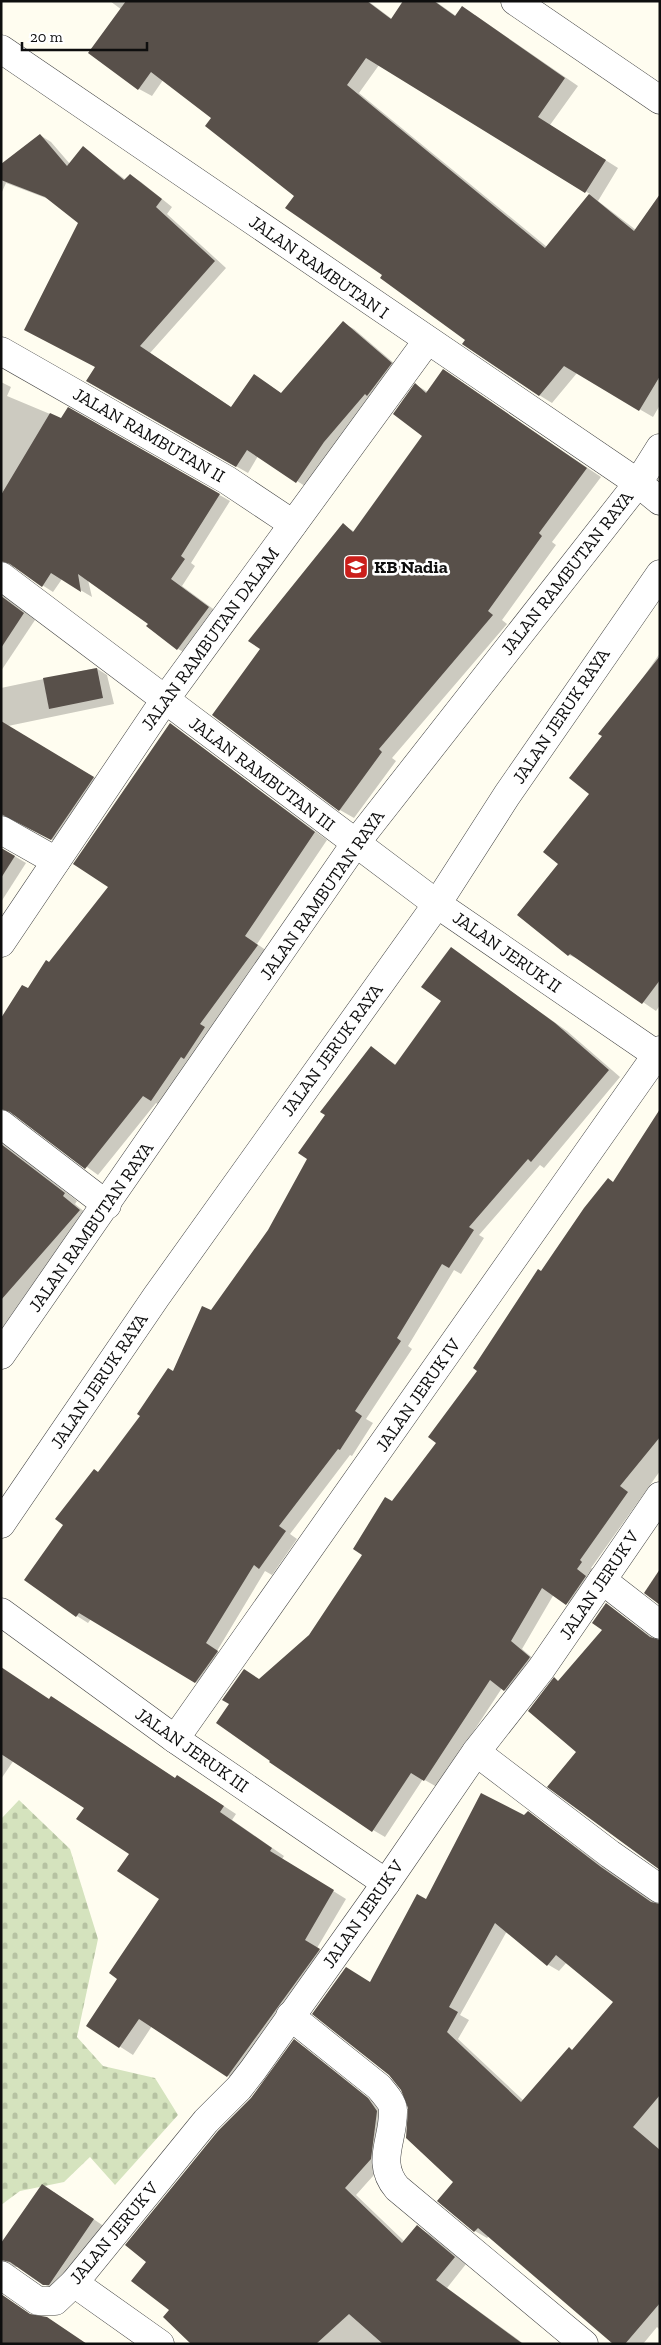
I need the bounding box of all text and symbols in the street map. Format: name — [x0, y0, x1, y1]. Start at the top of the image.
scale bar — [22, 20, 148, 52]
text: 20 m — [30, 28, 63, 46]
street label: JALAN RAMBUTAN I — [245, 211, 393, 324]
street label: JALAN RAMBUTAN II — [69, 383, 229, 487]
street label: JALAN RAMBUTAN RAYA — [496, 486, 638, 660]
street label: JALAN RAMBUTAN DALAM — [136, 543, 284, 735]
school or university icon: KB Nadia — [343, 554, 369, 580]
place label: KB Nadia — [374, 556, 448, 578]
street label: JALAN JERUK RAYA — [508, 644, 615, 788]
street label: JALAN RAMBUTAN III — [185, 712, 339, 836]
street label: JALAN RAMBUTAN RAYA — [255, 806, 389, 984]
street label: JALAN JERUK II — [449, 906, 566, 998]
street label: JALAN JERUK RAYA — [277, 979, 388, 1121]
street label: JALAN RAMBUTAN RAYA — [24, 1138, 158, 1316]
street label: JALAN JERUK RAYA — [46, 1309, 153, 1453]
street label: JALAN JERUK IV — [371, 1334, 465, 1456]
street label: JALAN JERUK V — [554, 1526, 644, 1644]
street label: JALAN JERUK III — [131, 1703, 253, 1797]
street label: JALAN JERUK V — [318, 1855, 409, 1972]
street label: JALAN JERUK V — [65, 2177, 163, 2289]

